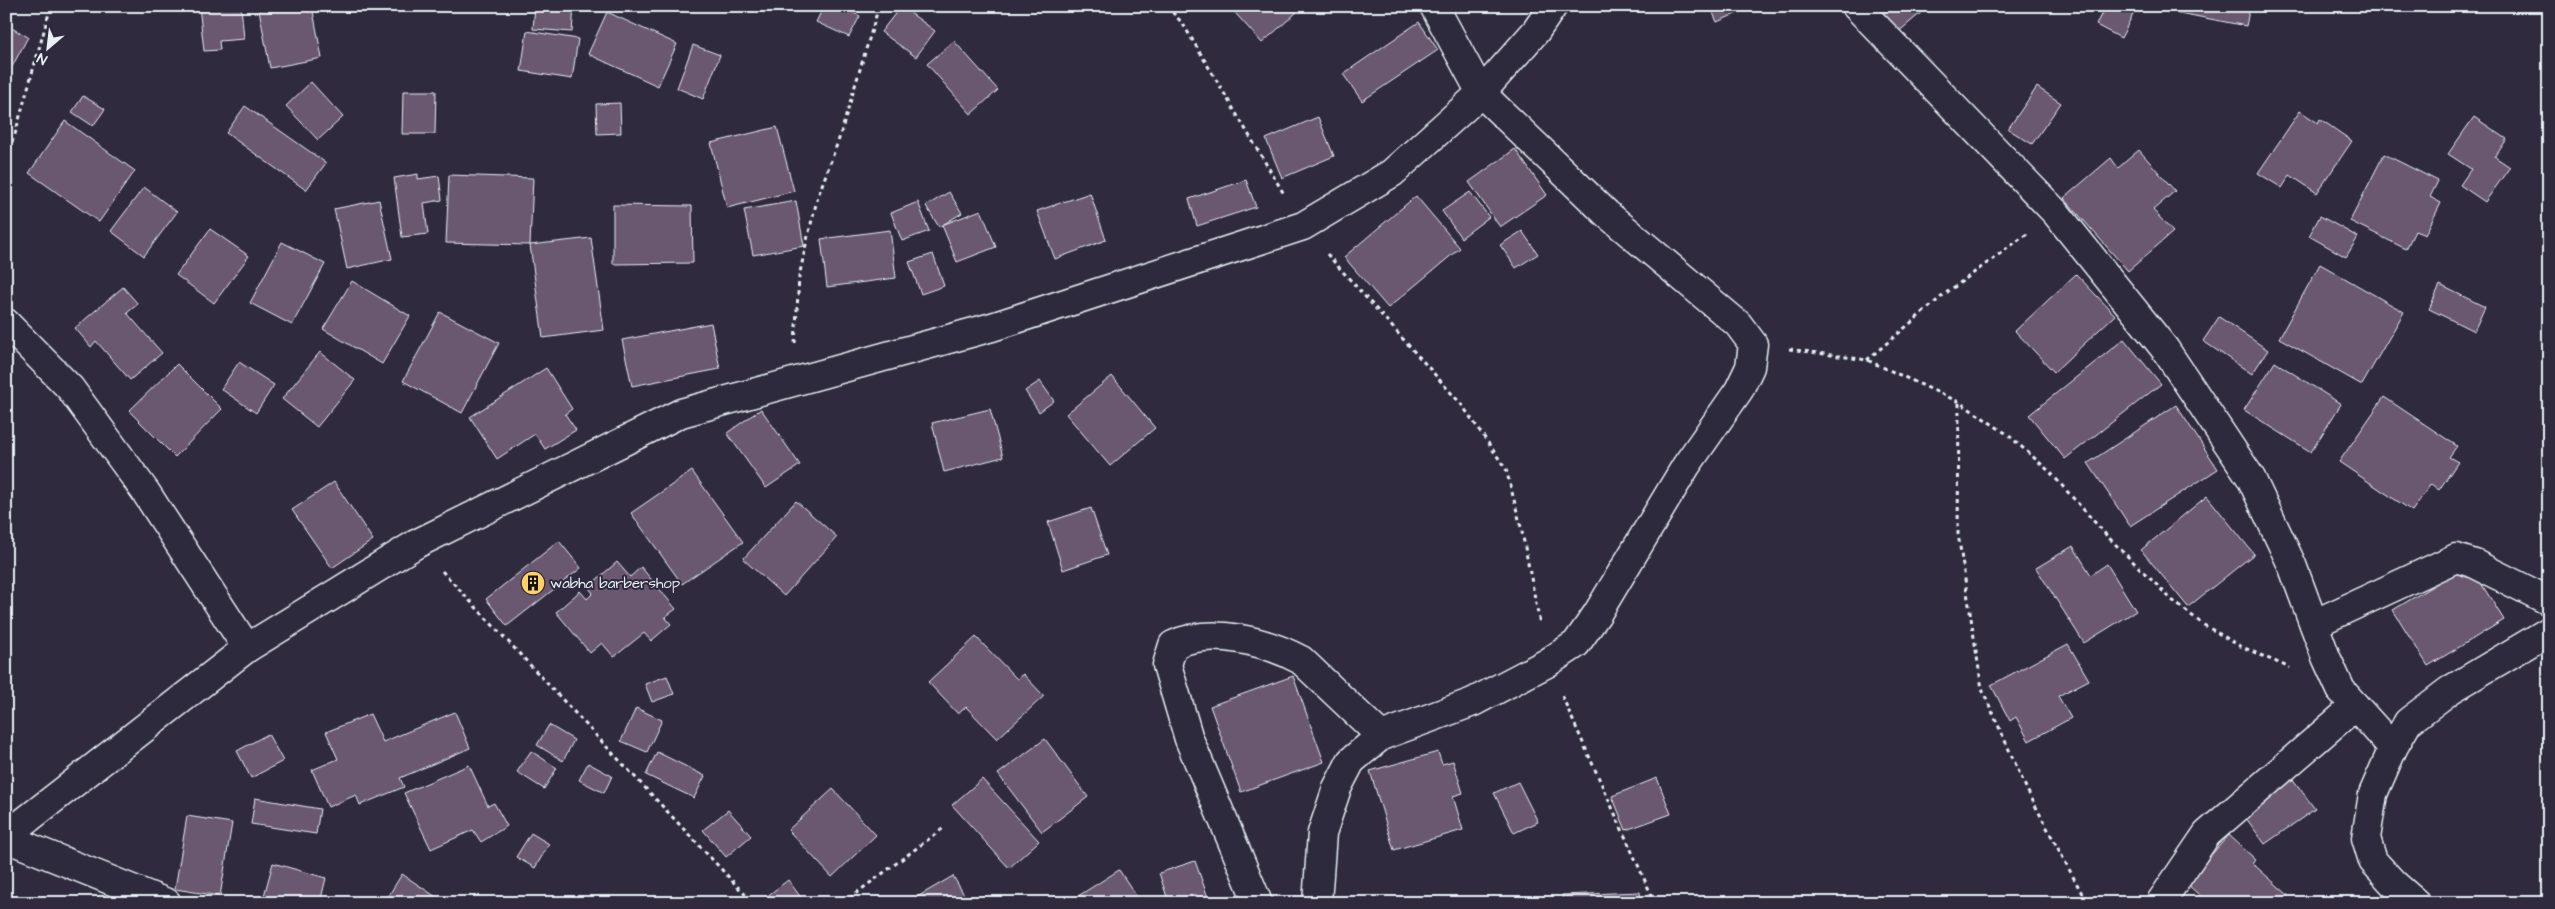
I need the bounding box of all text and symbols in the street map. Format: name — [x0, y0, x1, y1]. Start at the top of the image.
north arrow — [22, 22, 72, 72]
text: N — [34, 48, 51, 69]
building icon: wabha barbershop — [520, 570, 546, 596]
place label: wabha barbershop — [550, 573, 680, 594]

